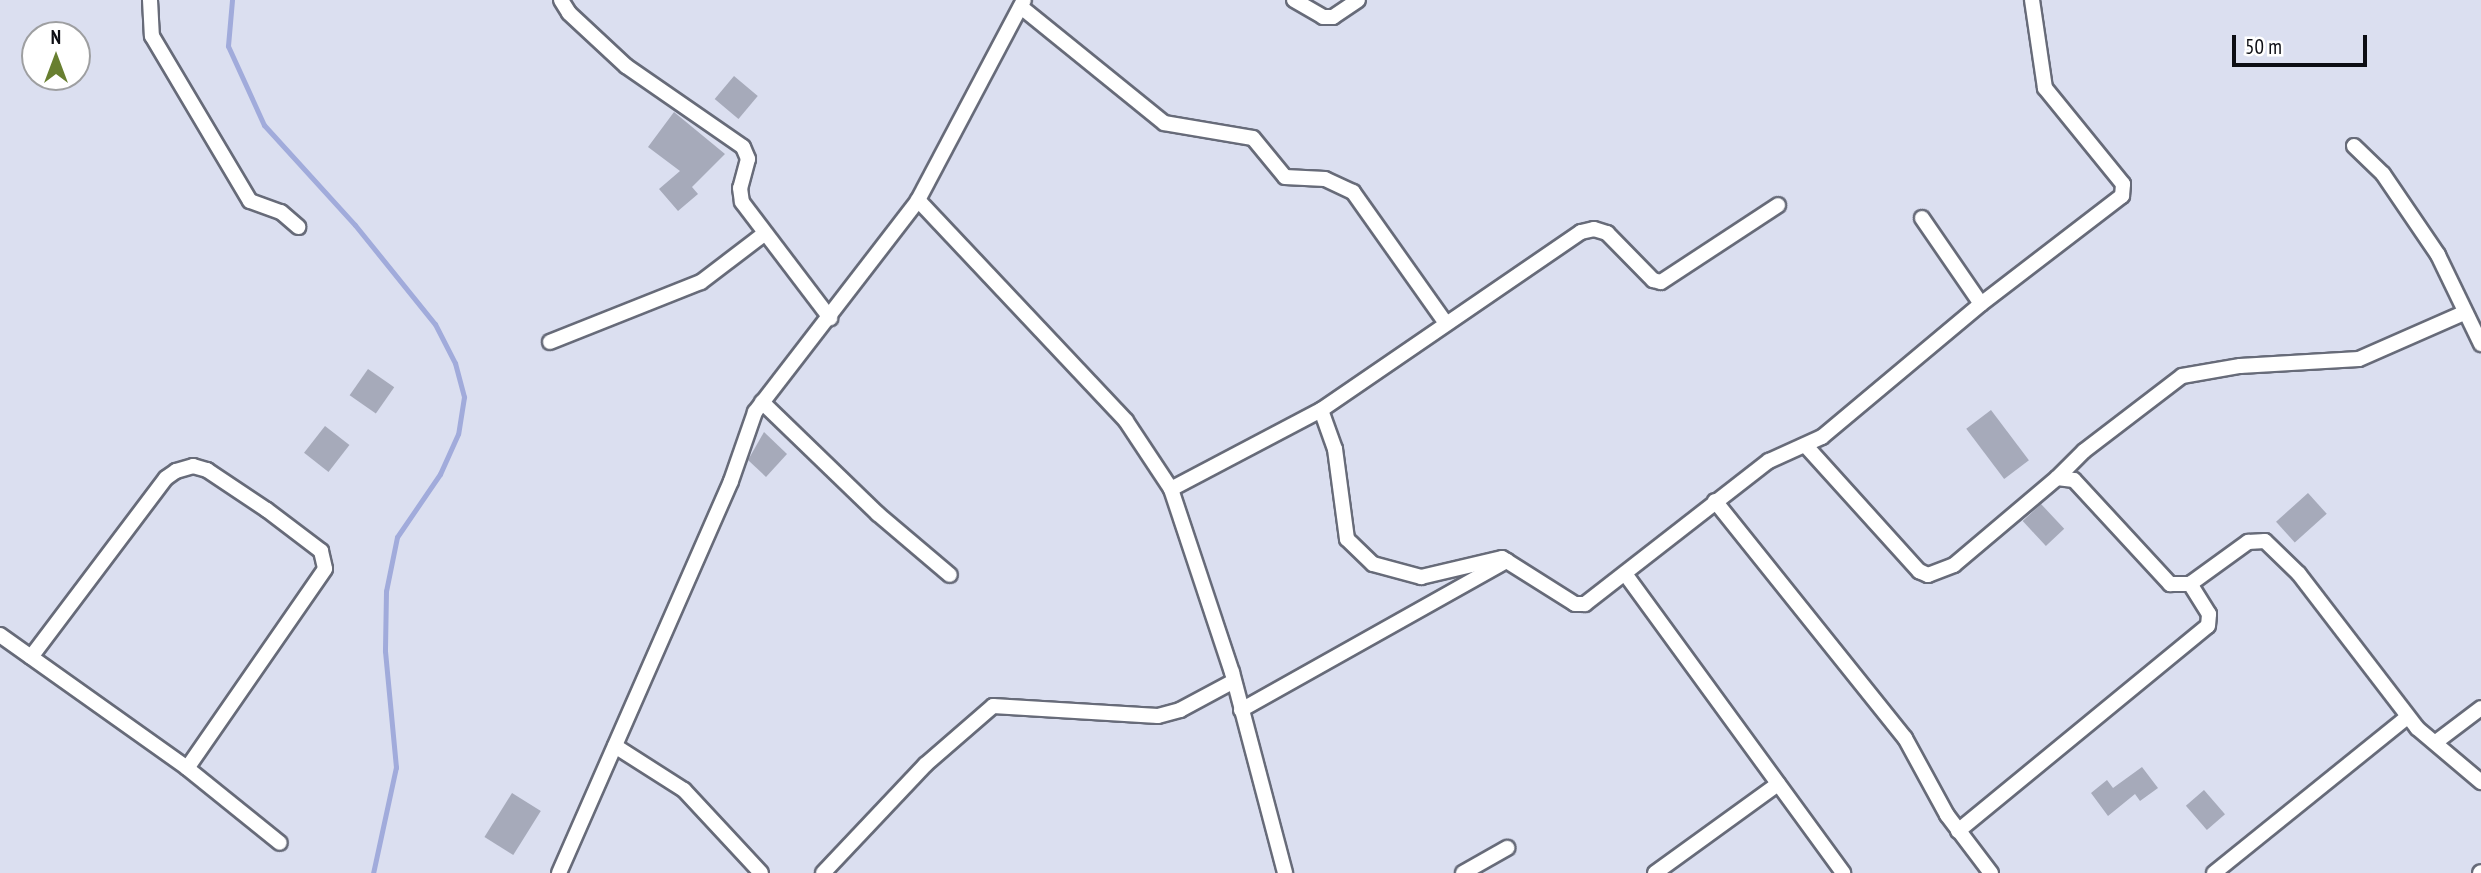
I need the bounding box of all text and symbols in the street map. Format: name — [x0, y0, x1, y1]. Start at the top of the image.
north arrow — [21, 21, 91, 91]
scale bar — [2236, 21, 2371, 65]
text: N — [51, 25, 61, 49]
text: 50 m — [2245, 33, 2282, 60]

